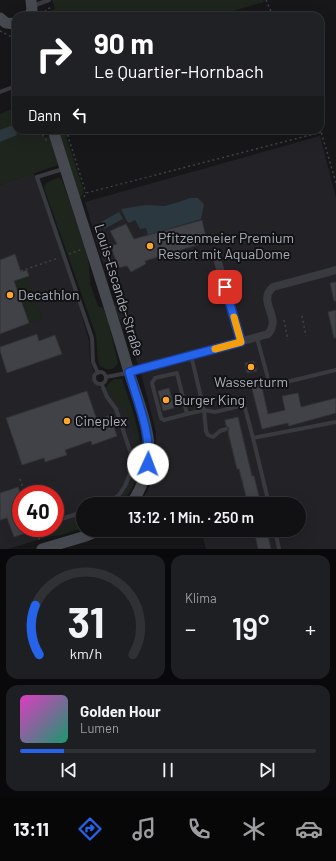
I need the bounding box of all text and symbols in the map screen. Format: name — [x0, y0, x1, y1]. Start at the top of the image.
text: 90 m — [94, 26, 154, 60]
icon: right — [28, 28, 80, 80]
text: Le Quartier-Hornbach — [94, 60, 264, 82]
icon: left — [69, 104, 91, 126]
text: Dann — [28, 106, 61, 124]
street label: Louis-Escande-Straße — [91, 222, 148, 358]
place label: Pfitzenmeier Premium Resort mit AquaDome — [158, 229, 294, 262]
marker: Pfitzenmeier Premium Resort mit AquaDome — [145, 241, 155, 251]
pin — [208, 270, 242, 304]
icon: arrive — [214, 276, 236, 298]
place label: Decathlon — [18, 286, 80, 303]
marker: Decathlon — [5, 290, 15, 300]
marker: Wasserturm — [246, 362, 256, 372]
place label: Wasserturm — [214, 373, 288, 390]
place label: Burger King — [174, 391, 245, 408]
marker: Burger King — [161, 395, 171, 405]
place label: Cineplex — [75, 412, 127, 429]
marker: Cineplex — [62, 416, 72, 426]
position arrow — [127, 443, 169, 485]
speed limit sign: 40 — [12, 485, 64, 537]
text: 13:12 · 1 Min. · 250 m — [128, 508, 254, 526]
text: Klima — [185, 590, 217, 606]
text: 31 — [67, 596, 104, 646]
text: 19° — [232, 610, 269, 646]
text: − — [185, 615, 196, 641]
text: + — [305, 615, 316, 641]
text: km/h — [69, 645, 102, 662]
text: Golden Hour — [80, 702, 161, 720]
text: Lumen — [80, 720, 119, 736]
icon: previous — [58, 759, 80, 781]
icon: pause — [157, 759, 179, 781]
icon: next — [256, 759, 278, 781]
icon: directions — [76, 815, 104, 843]
icon: music — [130, 815, 158, 843]
icon: phone — [185, 815, 213, 843]
icon: climate — [240, 815, 268, 843]
icon: car — [295, 815, 323, 843]
text: 13:11 — [13, 818, 49, 840]

